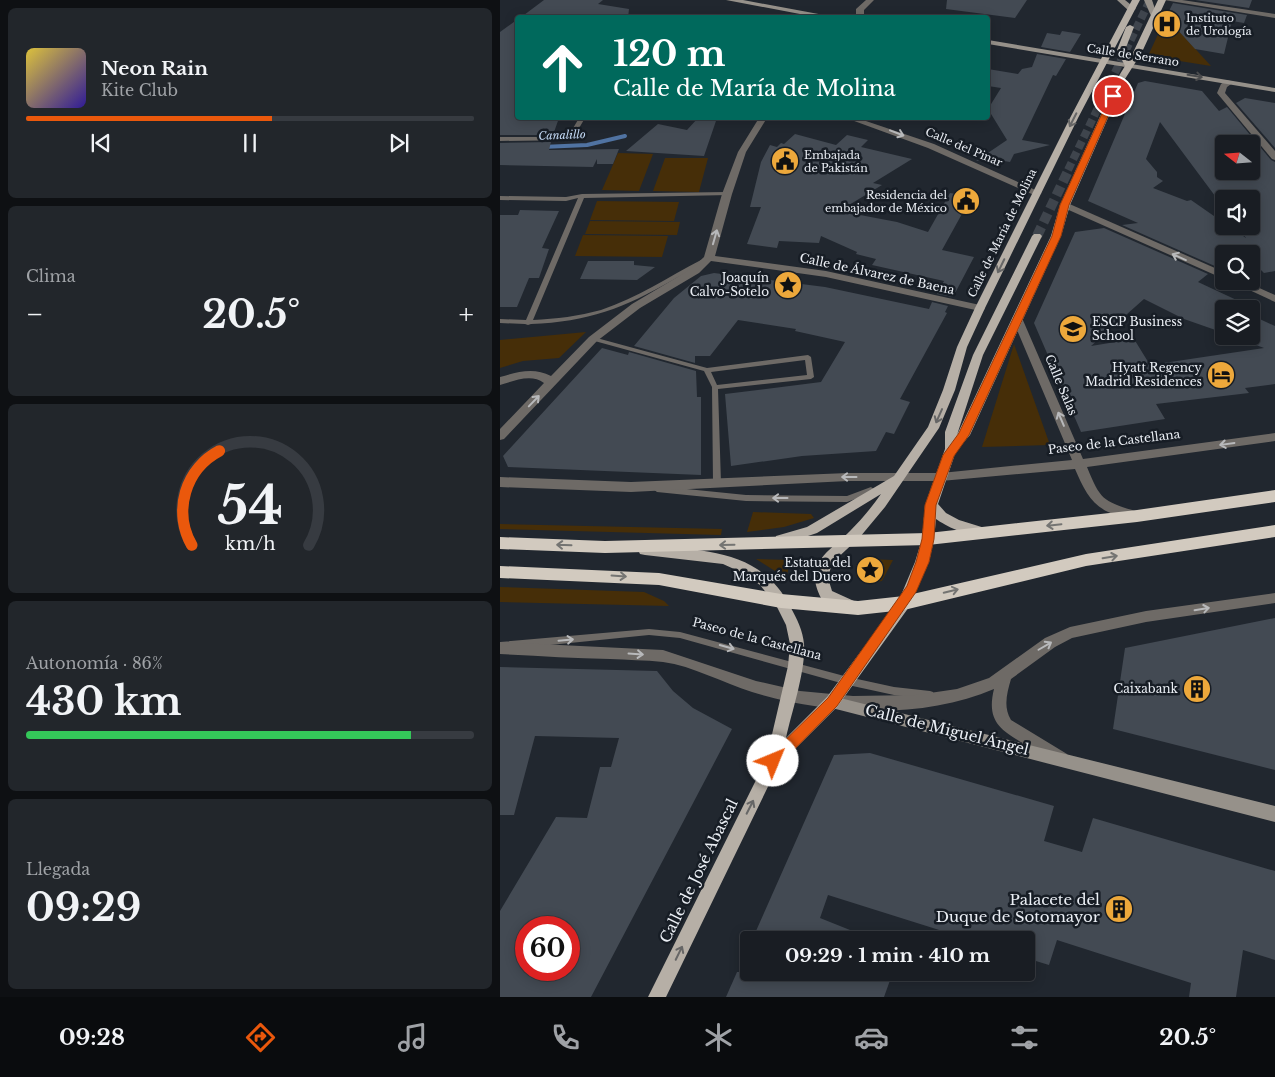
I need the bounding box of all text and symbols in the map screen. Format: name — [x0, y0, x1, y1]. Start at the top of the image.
hospital icon: Instituto de Urología — [1152, 9, 1182, 39]
place label: Instituto de Urología — [1186, 11, 1252, 38]
text: 120 m — [613, 32, 726, 75]
icon: ahead — [530, 35, 595, 100]
street label: Calle de Serrano — [1086, 41, 1180, 69]
text: Neon Rain — [101, 57, 208, 80]
one-way arrow — [1186, 72, 1202, 82]
text: Calle de María de Molina — [613, 75, 896, 102]
pin — [1092, 75, 1134, 117]
text: Kite Club — [101, 80, 178, 100]
icon: arrive — [1099, 82, 1127, 110]
one-way arrow — [1068, 112, 1077, 127]
street label: Calle del Pinar — [923, 124, 1005, 170]
water label: Canalillo — [538, 127, 586, 143]
icon: previous — [87, 129, 115, 157]
icon: pause — [236, 129, 264, 157]
icon: next — [385, 129, 413, 157]
one-way arrow — [889, 129, 904, 138]
north arrow — [1215, 135, 1260, 180]
map controls — [1215, 135, 1260, 345]
public building icon: Embajada de Pakistán — [770, 146, 800, 176]
place label: Embajada de Pakistán — [804, 148, 868, 175]
street label: Calle de María de Molina — [965, 166, 1040, 300]
public building icon: Residencia del embajador de México — [951, 186, 981, 216]
place label: Residencia del embajador de México — [825, 188, 947, 215]
button: sound — [1215, 190, 1260, 235]
one-way arrow — [711, 229, 720, 245]
button: search — [1215, 245, 1260, 290]
street label: Calle de Álvarez de Baena — [798, 249, 956, 297]
one-way arrow — [1172, 251, 1187, 261]
one-way arrow — [996, 258, 1005, 273]
text: Clima — [26, 266, 76, 286]
place label: Joaquín Calvo-Sotelo — [690, 270, 769, 299]
place icon: Joaquín Calvo-Sotelo — [773, 270, 803, 300]
text: 20.5° — [202, 291, 300, 338]
text: − — [26, 297, 44, 332]
text: + — [459, 297, 474, 332]
button: layers — [1215, 300, 1260, 345]
school or university icon: ESCP Business School — [1058, 314, 1088, 344]
place label: ESCP Business School — [1092, 314, 1182, 343]
street label: Calle Salas — [1042, 352, 1081, 418]
place label: Hyatt Regency Madrid Residences — [1085, 360, 1202, 389]
hotel icon: Hyatt Regency Madrid Residences — [1206, 360, 1236, 390]
one-way arrow — [528, 395, 540, 407]
one-way arrow — [933, 408, 943, 423]
one-way arrow — [1055, 412, 1065, 427]
street label: Paseo de la Castellana — [1047, 426, 1181, 457]
one-way arrow — [1219, 439, 1235, 449]
one-way arrow — [841, 472, 858, 482]
text: 54 — [217, 474, 283, 538]
one-way arrow — [773, 493, 789, 503]
one-way arrow — [1046, 520, 1062, 530]
text: km/h — [225, 533, 275, 555]
one-way arrow — [556, 541, 572, 550]
one-way arrow — [719, 541, 735, 550]
one-way arrow — [1101, 551, 1117, 561]
place label: Estatua del Marqués del Duero — [733, 555, 851, 584]
place icon: Estatua del Marqués del Duero — [855, 555, 885, 585]
one-way arrow — [610, 572, 626, 581]
one-way arrow — [943, 586, 959, 595]
one-way arrow — [1194, 604, 1210, 614]
street label: Paseo de la Castellana — [691, 614, 824, 663]
one-way arrow — [558, 635, 574, 645]
one-way arrow — [1037, 641, 1052, 651]
one-way arrow — [718, 642, 734, 652]
one-way arrow — [628, 649, 644, 658]
text: Autonomía · 86% — [26, 653, 163, 673]
building icon: Caixabank — [1182, 674, 1212, 704]
text: 430 km — [26, 678, 182, 725]
place label: Caixabank — [1114, 681, 1179, 696]
street label: Calle de Miguel Ángel — [863, 700, 1031, 759]
position arrow — [746, 734, 798, 786]
street label: Calle de José Abascal — [655, 795, 742, 946]
one-way arrow — [746, 800, 755, 815]
text: Llegada — [26, 859, 90, 879]
text: 09:29 — [26, 884, 141, 931]
place label: Palacete del Duque de Sotomayor — [936, 890, 1101, 926]
building icon: Palacete del Duque de Sotomayor — [1104, 894, 1134, 924]
speed limit sign: 60 — [515, 916, 580, 981]
text: 09:29 · 1 min · 410 m — [785, 944, 990, 967]
one-way arrow — [674, 946, 684, 961]
icon: directions — [243, 1020, 278, 1055]
icon: music — [395, 1020, 430, 1055]
icon: phone — [548, 1020, 583, 1055]
icon: climate — [701, 1020, 736, 1055]
icon: car — [854, 1020, 889, 1055]
icon: filters — [1007, 1020, 1042, 1055]
text: 09:28 — [59, 1024, 125, 1051]
text: 20.5° — [1159, 1024, 1216, 1051]

